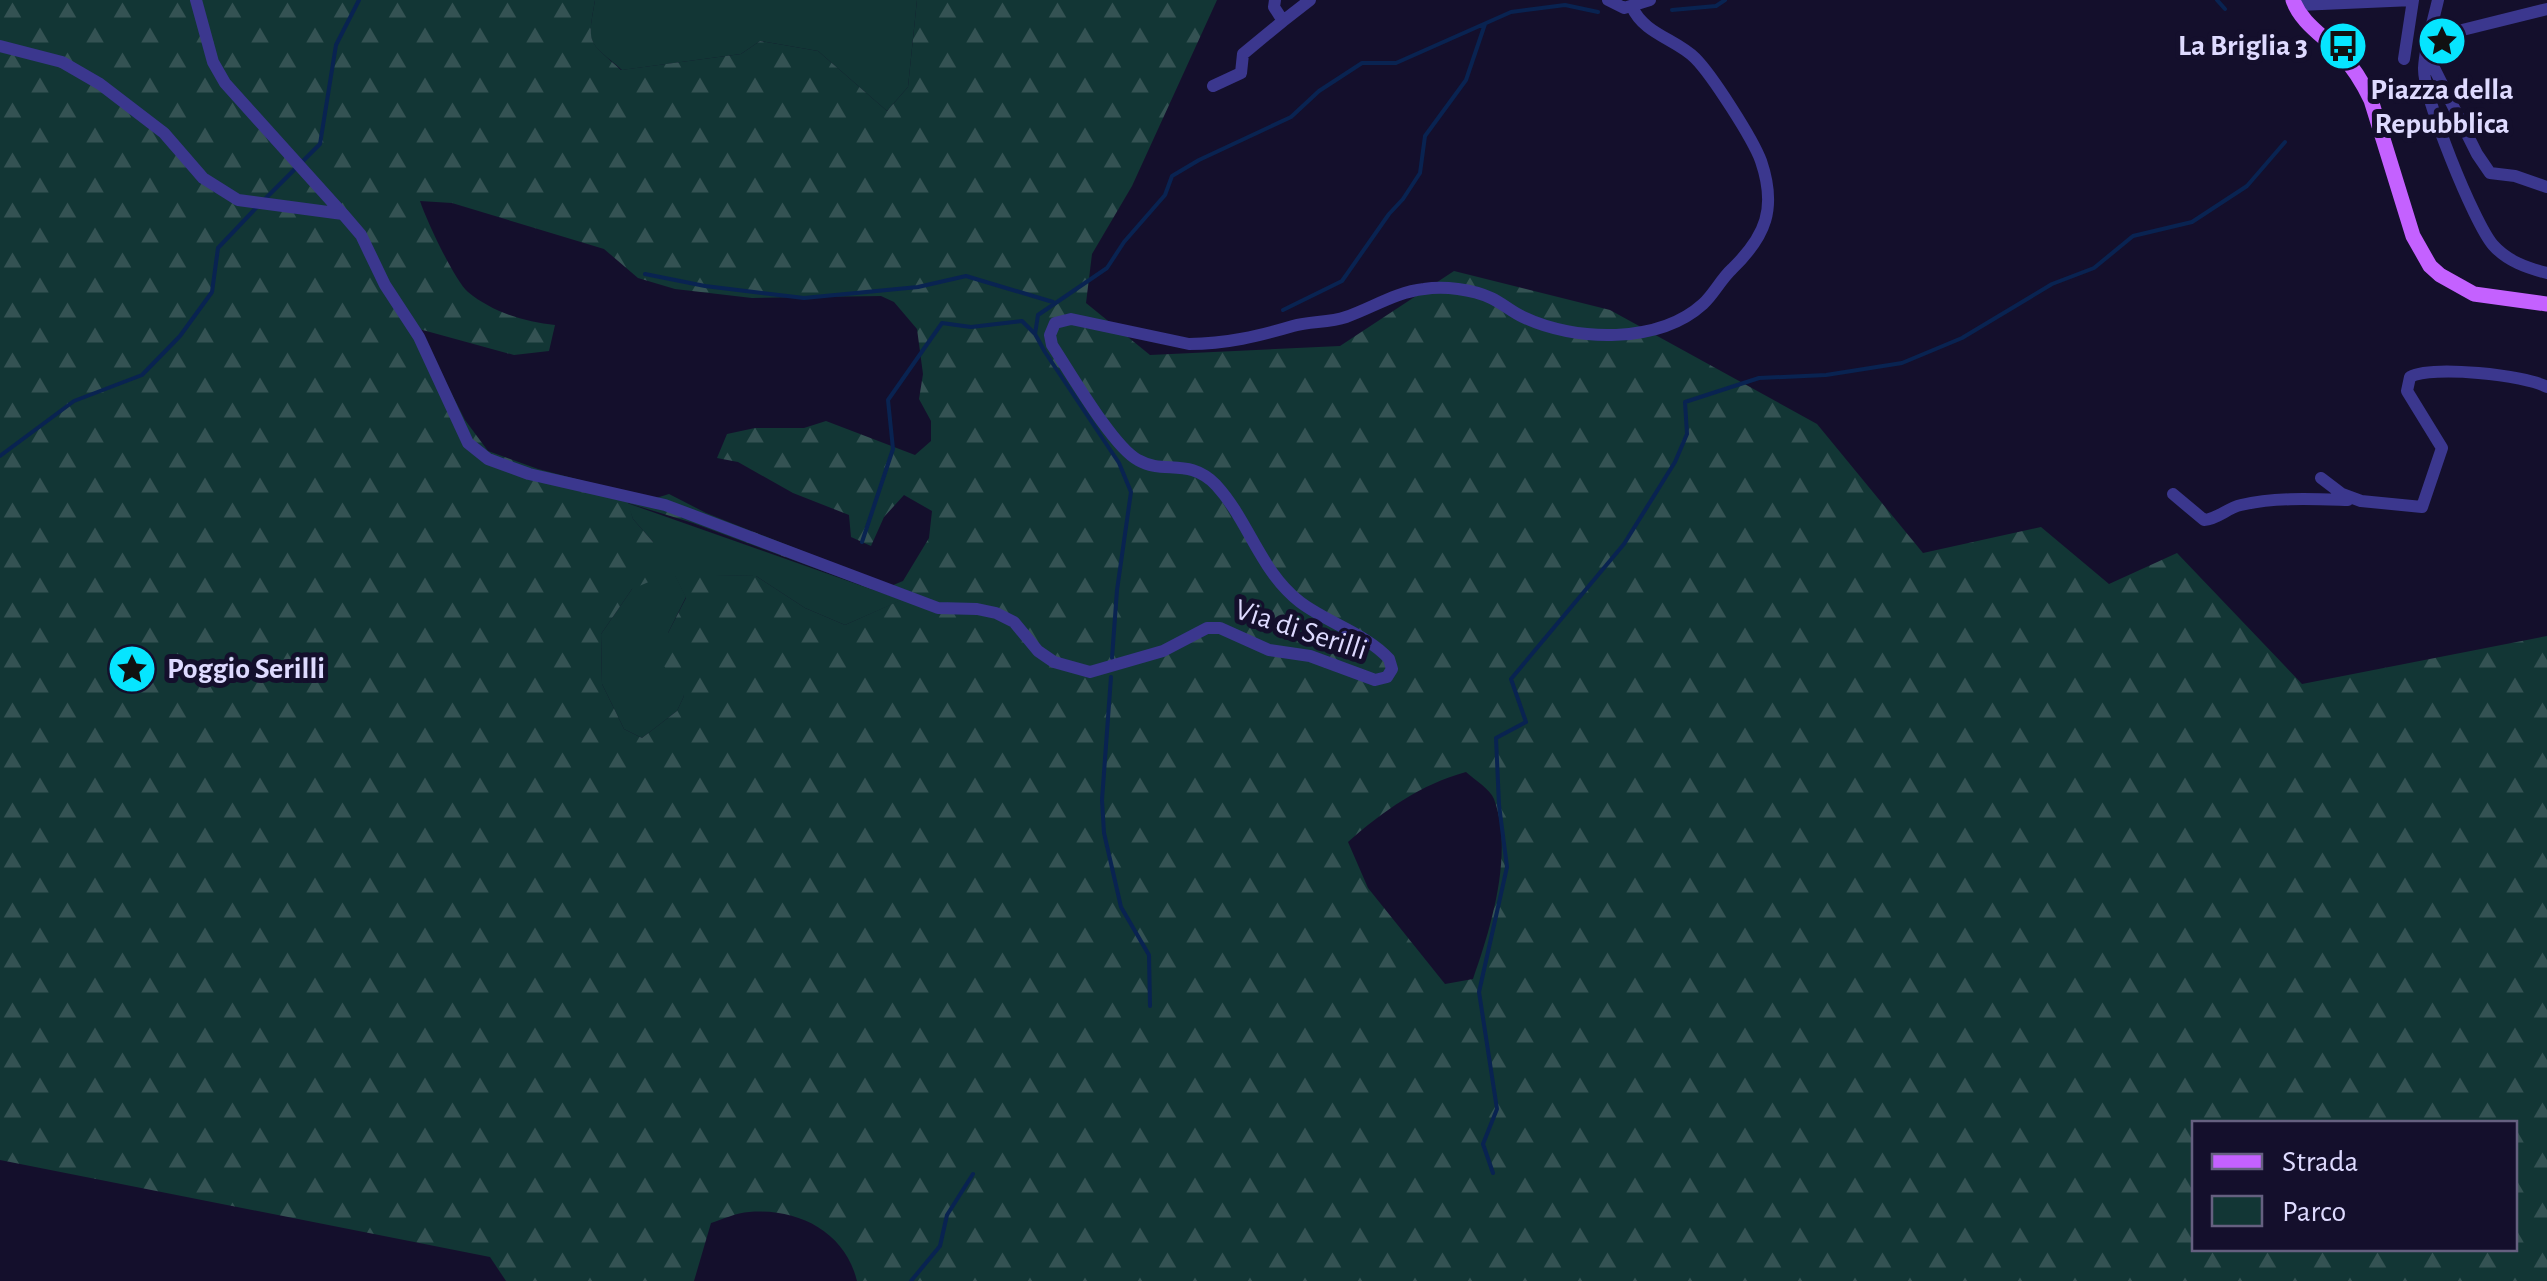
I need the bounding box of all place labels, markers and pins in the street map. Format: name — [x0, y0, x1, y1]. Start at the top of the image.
place icon: Piazza della Repubblica — [2416, 15, 2468, 67]
bus stop icon: La Briglia 3 — [2317, 20, 2369, 72]
place label: La Briglia 3 — [2178, 31, 2308, 61]
place label: Piazza della Repubblica — [2370, 75, 2514, 139]
place icon: Poggio Serilli — [106, 643, 158, 695]
place label: Poggio Serilli — [167, 654, 325, 684]

